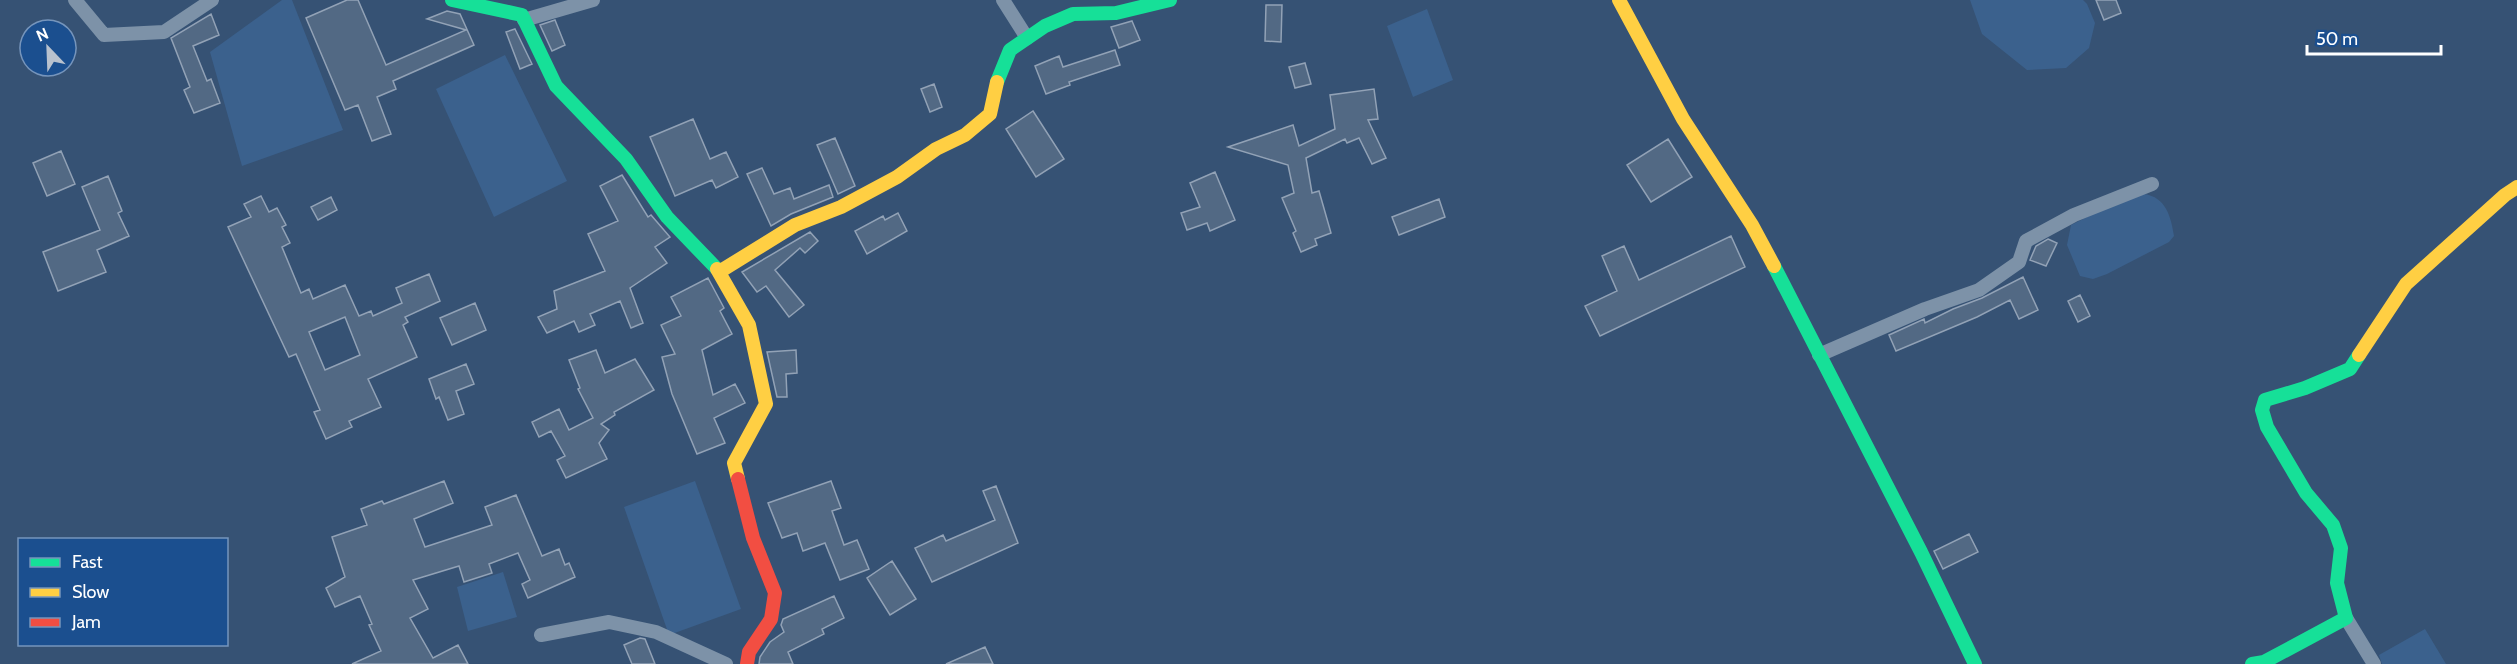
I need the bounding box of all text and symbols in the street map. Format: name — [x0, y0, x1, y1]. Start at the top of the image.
north arrow — [18, 18, 78, 78]
scale bar — [2307, 18, 2440, 56]
text: N — [33, 24, 51, 46]
text: 50 m — [2316, 28, 2358, 50]
legend — [18, 538, 228, 646]
text: Fast — [72, 551, 103, 573]
text: Slow — [72, 581, 109, 603]
text: Jam — [71, 611, 101, 633]

